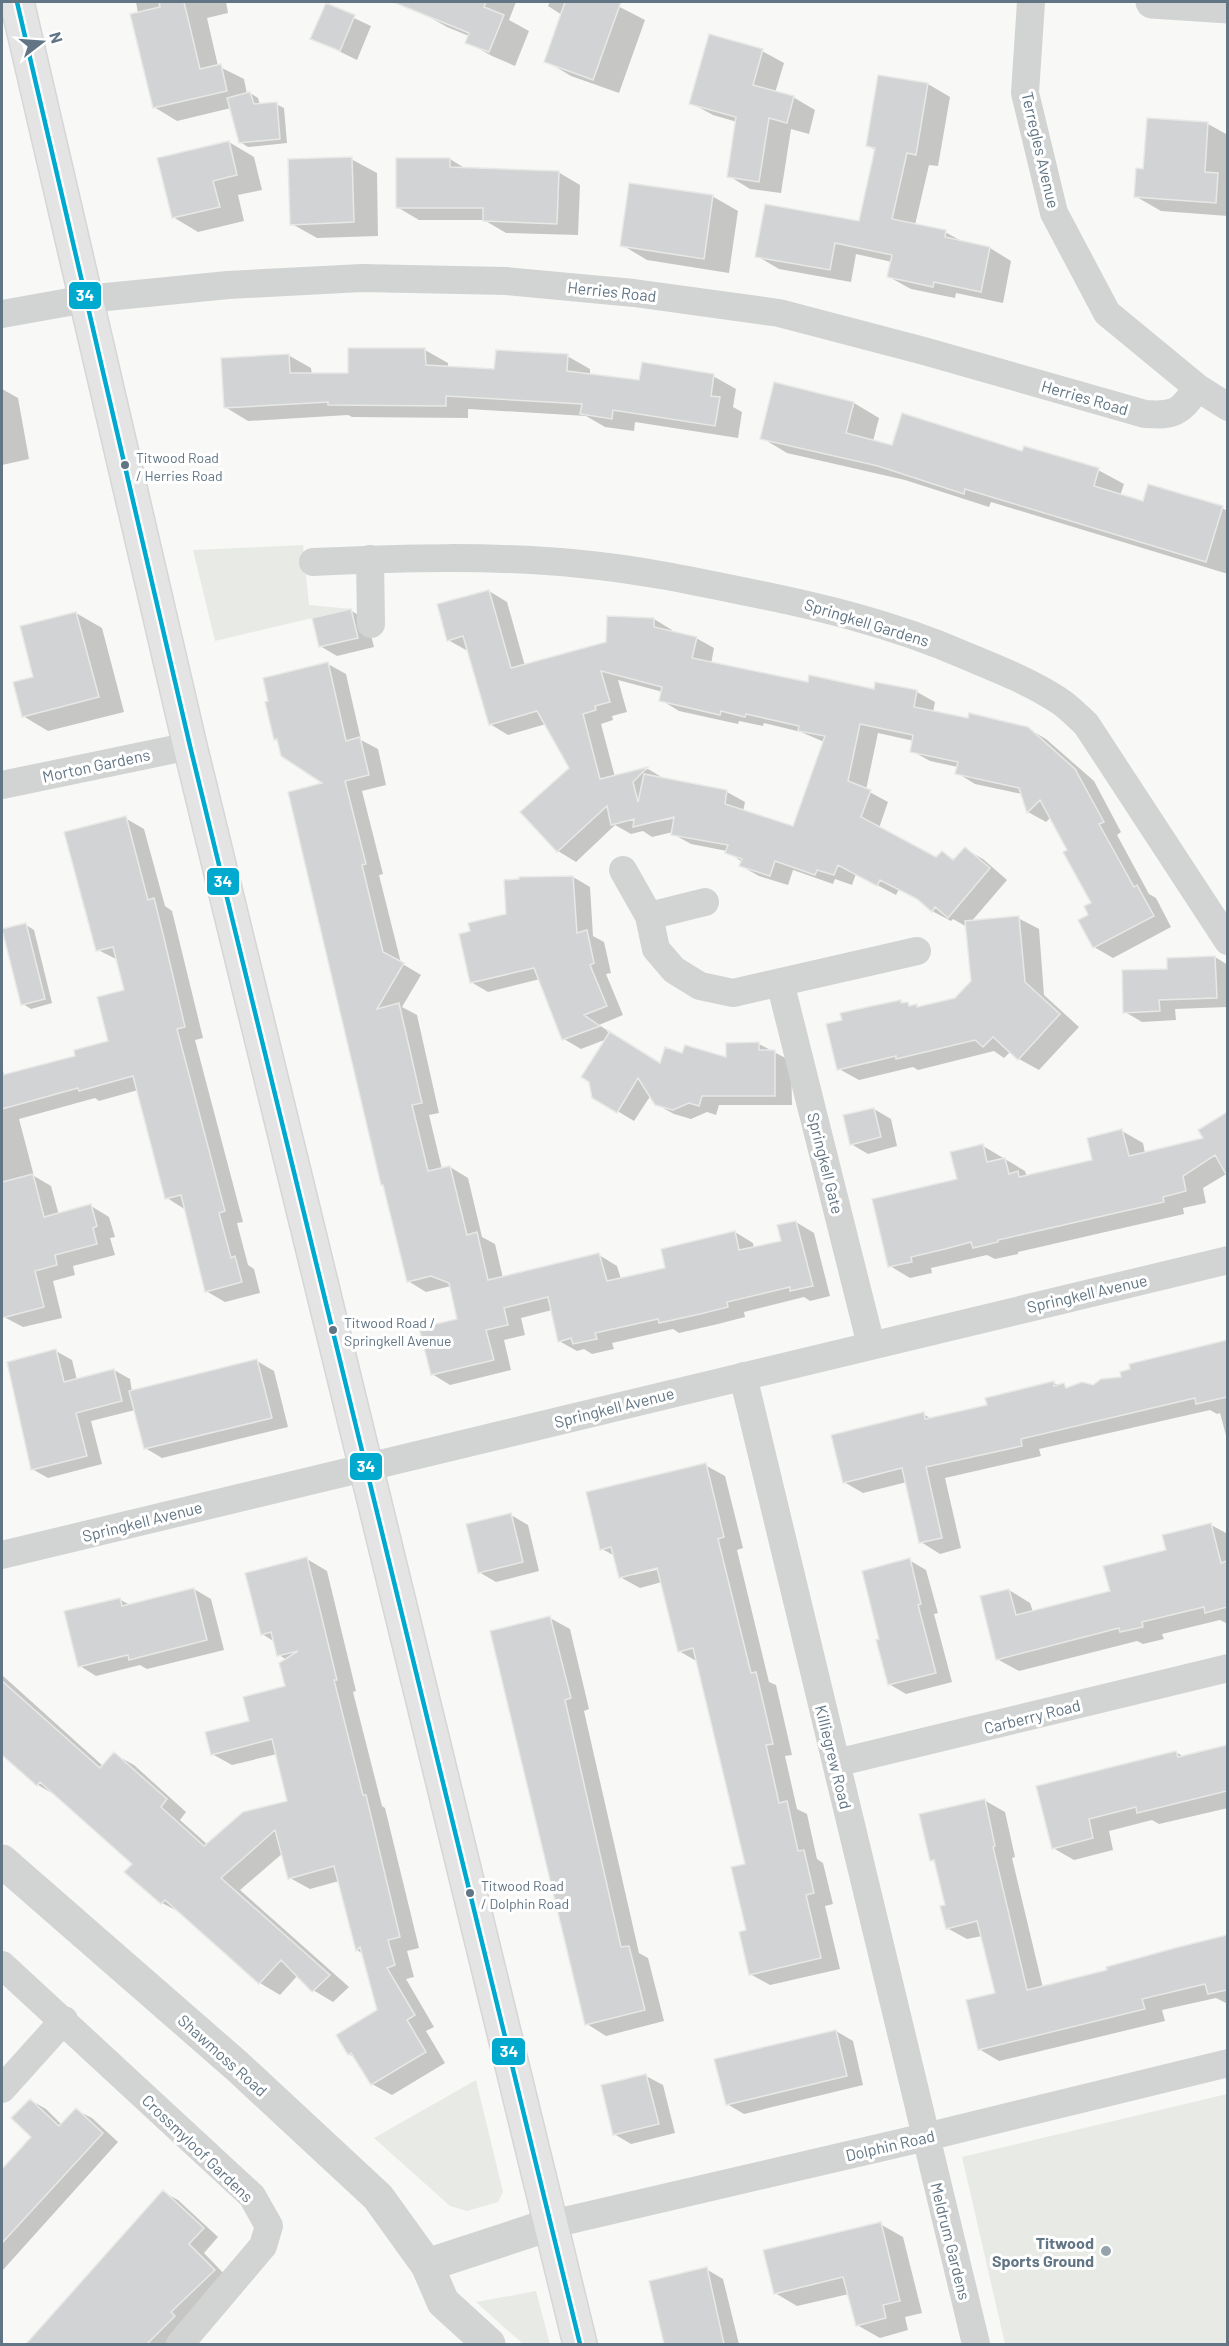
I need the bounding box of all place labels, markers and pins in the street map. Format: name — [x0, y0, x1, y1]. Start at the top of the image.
place label: Titwood Road / Herries Road — [136, 449, 223, 484]
marker: Titwood Road / Herries Road — [119, 459, 131, 471]
place label: Titwood Road / Springkell Avenue — [344, 1314, 452, 1349]
marker: Titwood Road / Springkell Avenue — [327, 1324, 339, 1336]
place label: Titwood Road / Dolphin Road — [481, 1877, 569, 1912]
marker: Titwood Road / Dolphin Road — [464, 1887, 476, 1899]
place label: Titwood Sports Ground — [992, 2233, 1094, 2270]
marker: Titwood Sports Ground — [1099, 2244, 1113, 2258]

